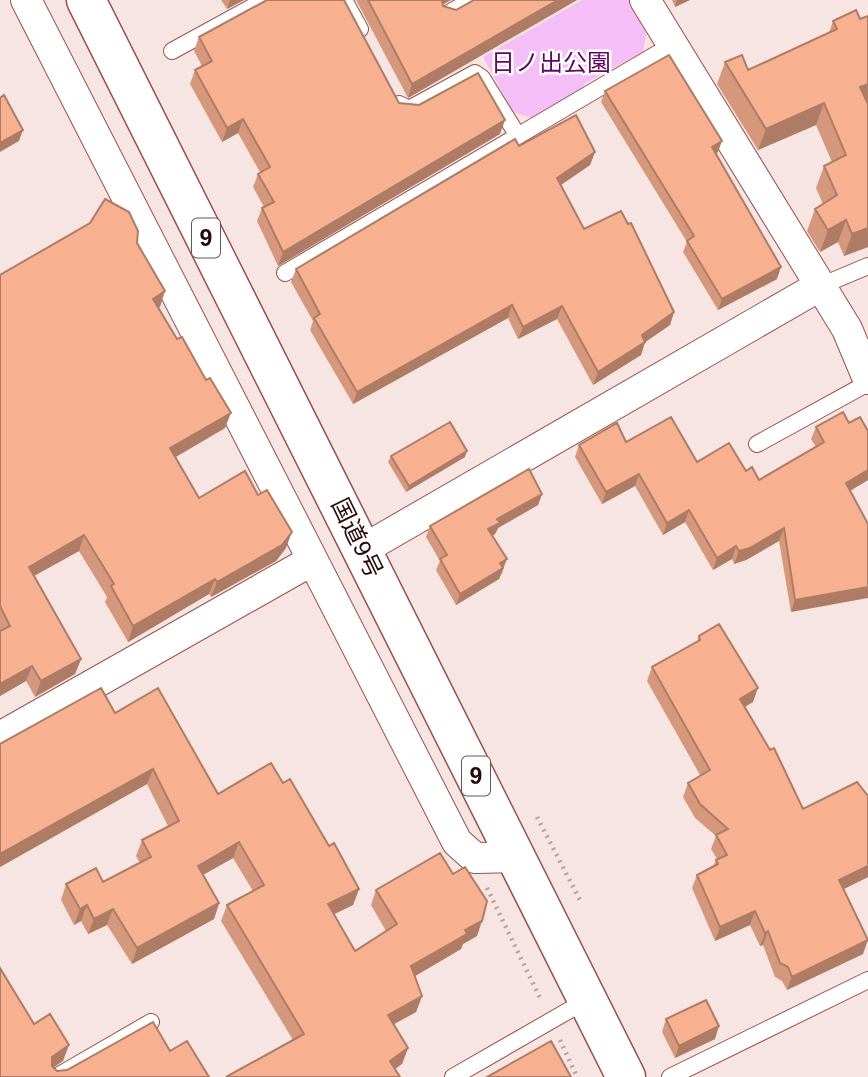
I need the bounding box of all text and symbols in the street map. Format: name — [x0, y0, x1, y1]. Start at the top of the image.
park label: 日ノ出公園 — [491, 49, 611, 76]
road number: 9 — [192, 218, 220, 258]
street label: 国道9号 — [327, 494, 388, 582]
road number: 9 — [462, 756, 490, 796]

